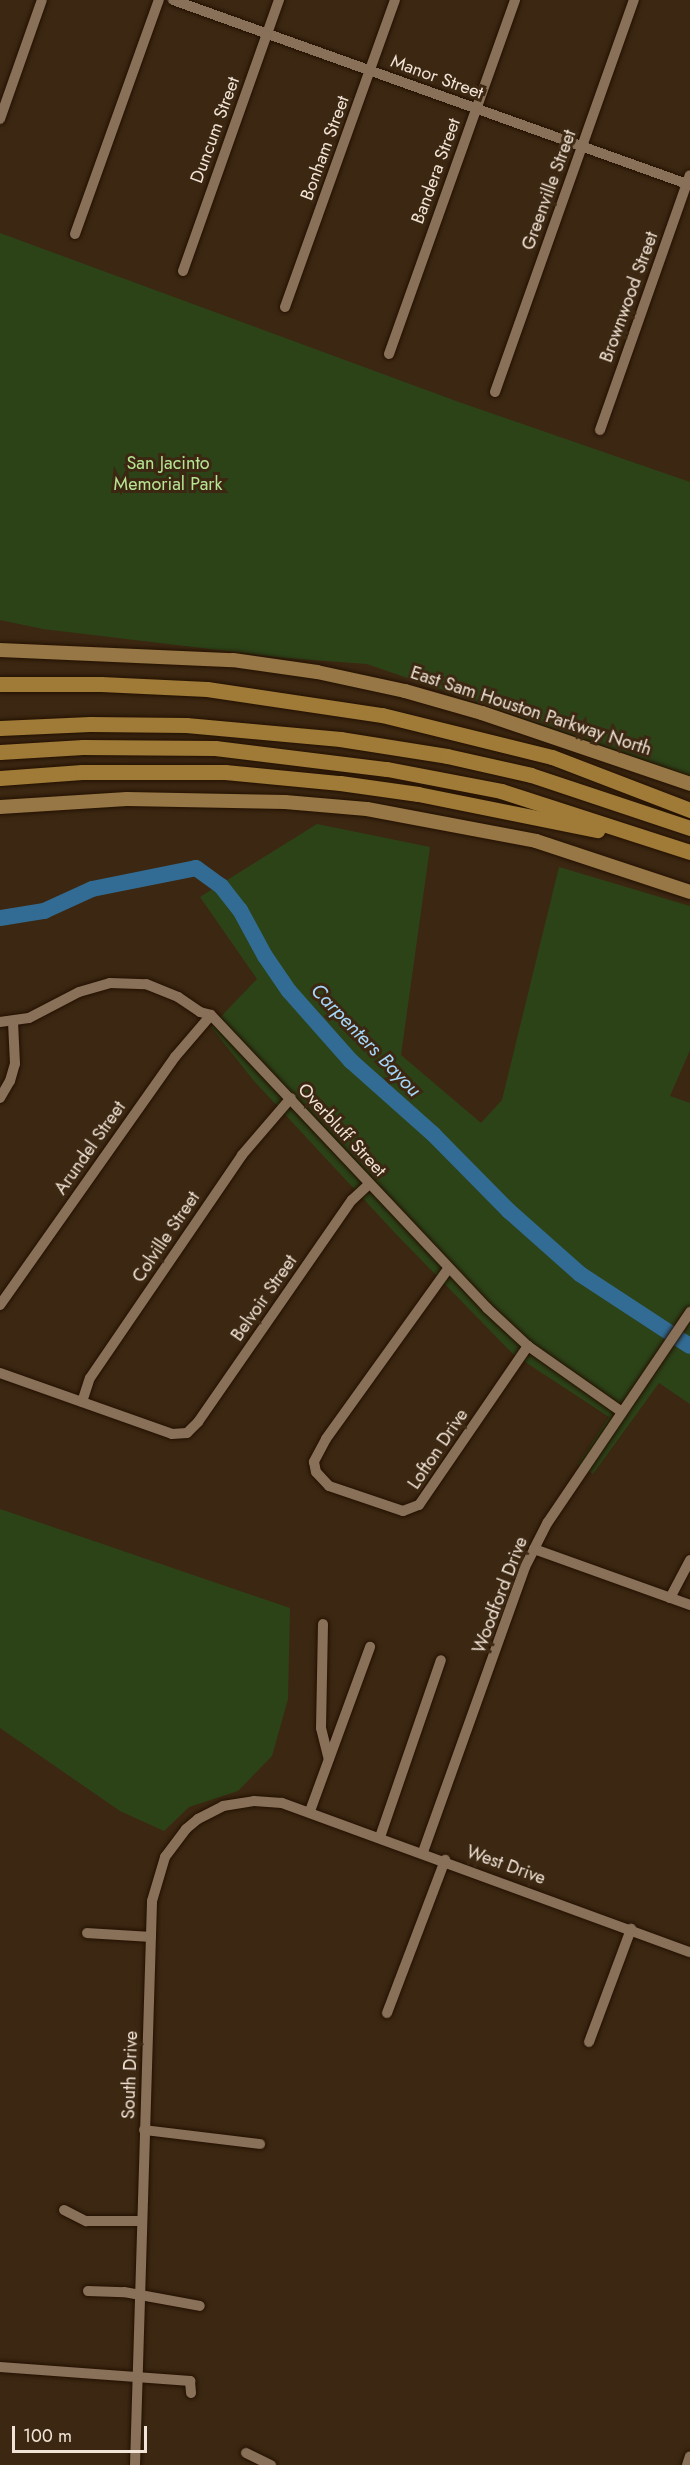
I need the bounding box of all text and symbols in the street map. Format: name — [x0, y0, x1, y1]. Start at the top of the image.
street label: Manor Street — [388, 50, 486, 104]
street label: Duncum Street — [186, 74, 244, 186]
street label: Bonham Street — [296, 93, 354, 203]
street label: Bandera Street — [407, 115, 465, 227]
street label: Greenville Street — [517, 127, 581, 253]
street label: Brownwood Street — [595, 229, 663, 365]
park label: San Jacinto Memorial Park — [114, 453, 222, 496]
street label: East Sam Houston Parkway North — [408, 662, 654, 760]
water label: Carpenters Bayou — [306, 978, 426, 1102]
street label: Overbluff Street — [293, 1079, 391, 1181]
street label: Arundel Street — [50, 1097, 130, 1199]
street label: Colville Street — [128, 1188, 204, 1286]
street label: Belvoir Street — [226, 1251, 302, 1345]
street label: Lofton Drive — [403, 1405, 473, 1493]
street label: Woodford Drive — [468, 1534, 532, 1656]
street label: West Drive — [463, 1841, 549, 1889]
street label: South Drive — [118, 2030, 142, 2120]
scale bar — [15, 2414, 150, 2452]
text: 100 m — [23, 2423, 72, 2449]

